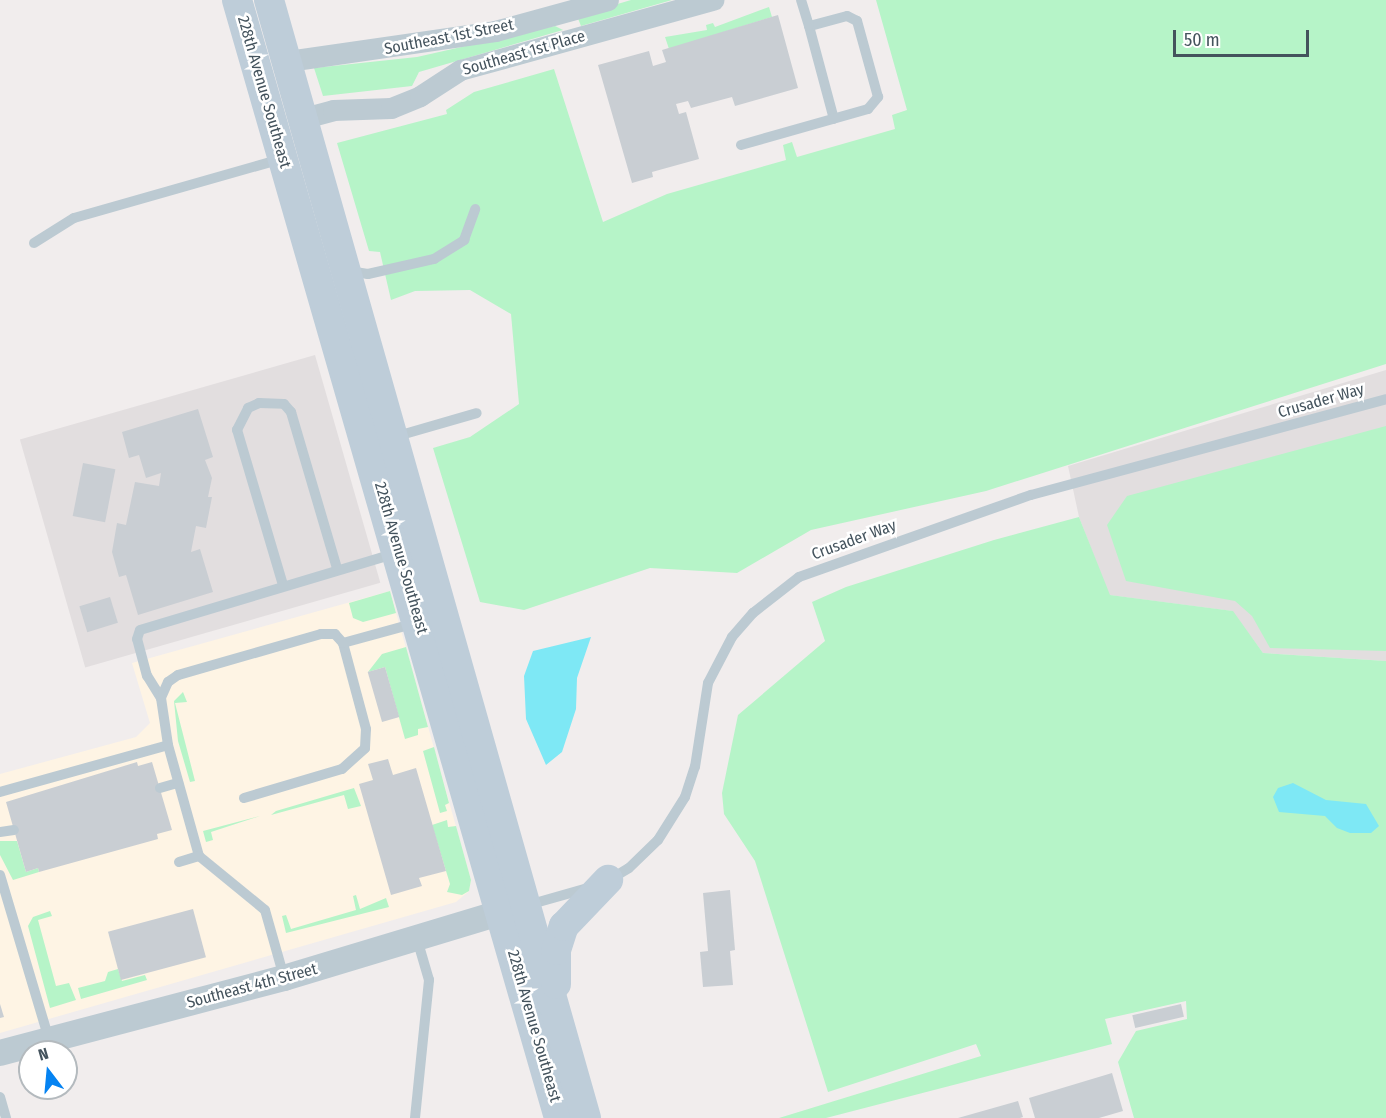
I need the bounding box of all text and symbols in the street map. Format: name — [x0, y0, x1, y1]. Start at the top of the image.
street label: 228th Avenue Southeast — [233, 14, 295, 170]
street label: Southeast 1st Street — [383, 15, 515, 59]
scale bar — [1176, 18, 1312, 56]
street label: Southeast 1st Place — [461, 26, 587, 80]
text: 50 m — [1184, 29, 1220, 51]
street label: Crusader Way — [1276, 380, 1366, 422]
street label: 228th Avenue Southeast — [370, 480, 432, 636]
street label: Crusader Way — [809, 516, 899, 564]
street label: 228th Avenue Southeast — [503, 948, 565, 1104]
street label: Southeast 4th Street — [185, 959, 319, 1013]
north arrow — [18, 1040, 78, 1100]
text: N — [36, 1044, 51, 1065]

